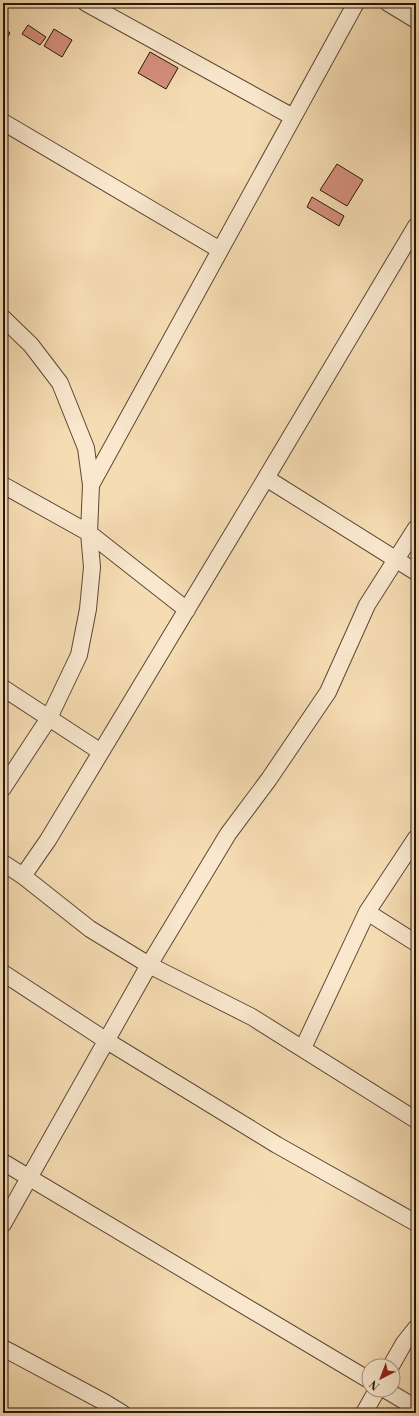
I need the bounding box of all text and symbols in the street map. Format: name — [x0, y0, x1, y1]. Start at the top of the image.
north arrow — [361, 1358, 401, 1398]
text: N — [367, 1376, 383, 1393]

